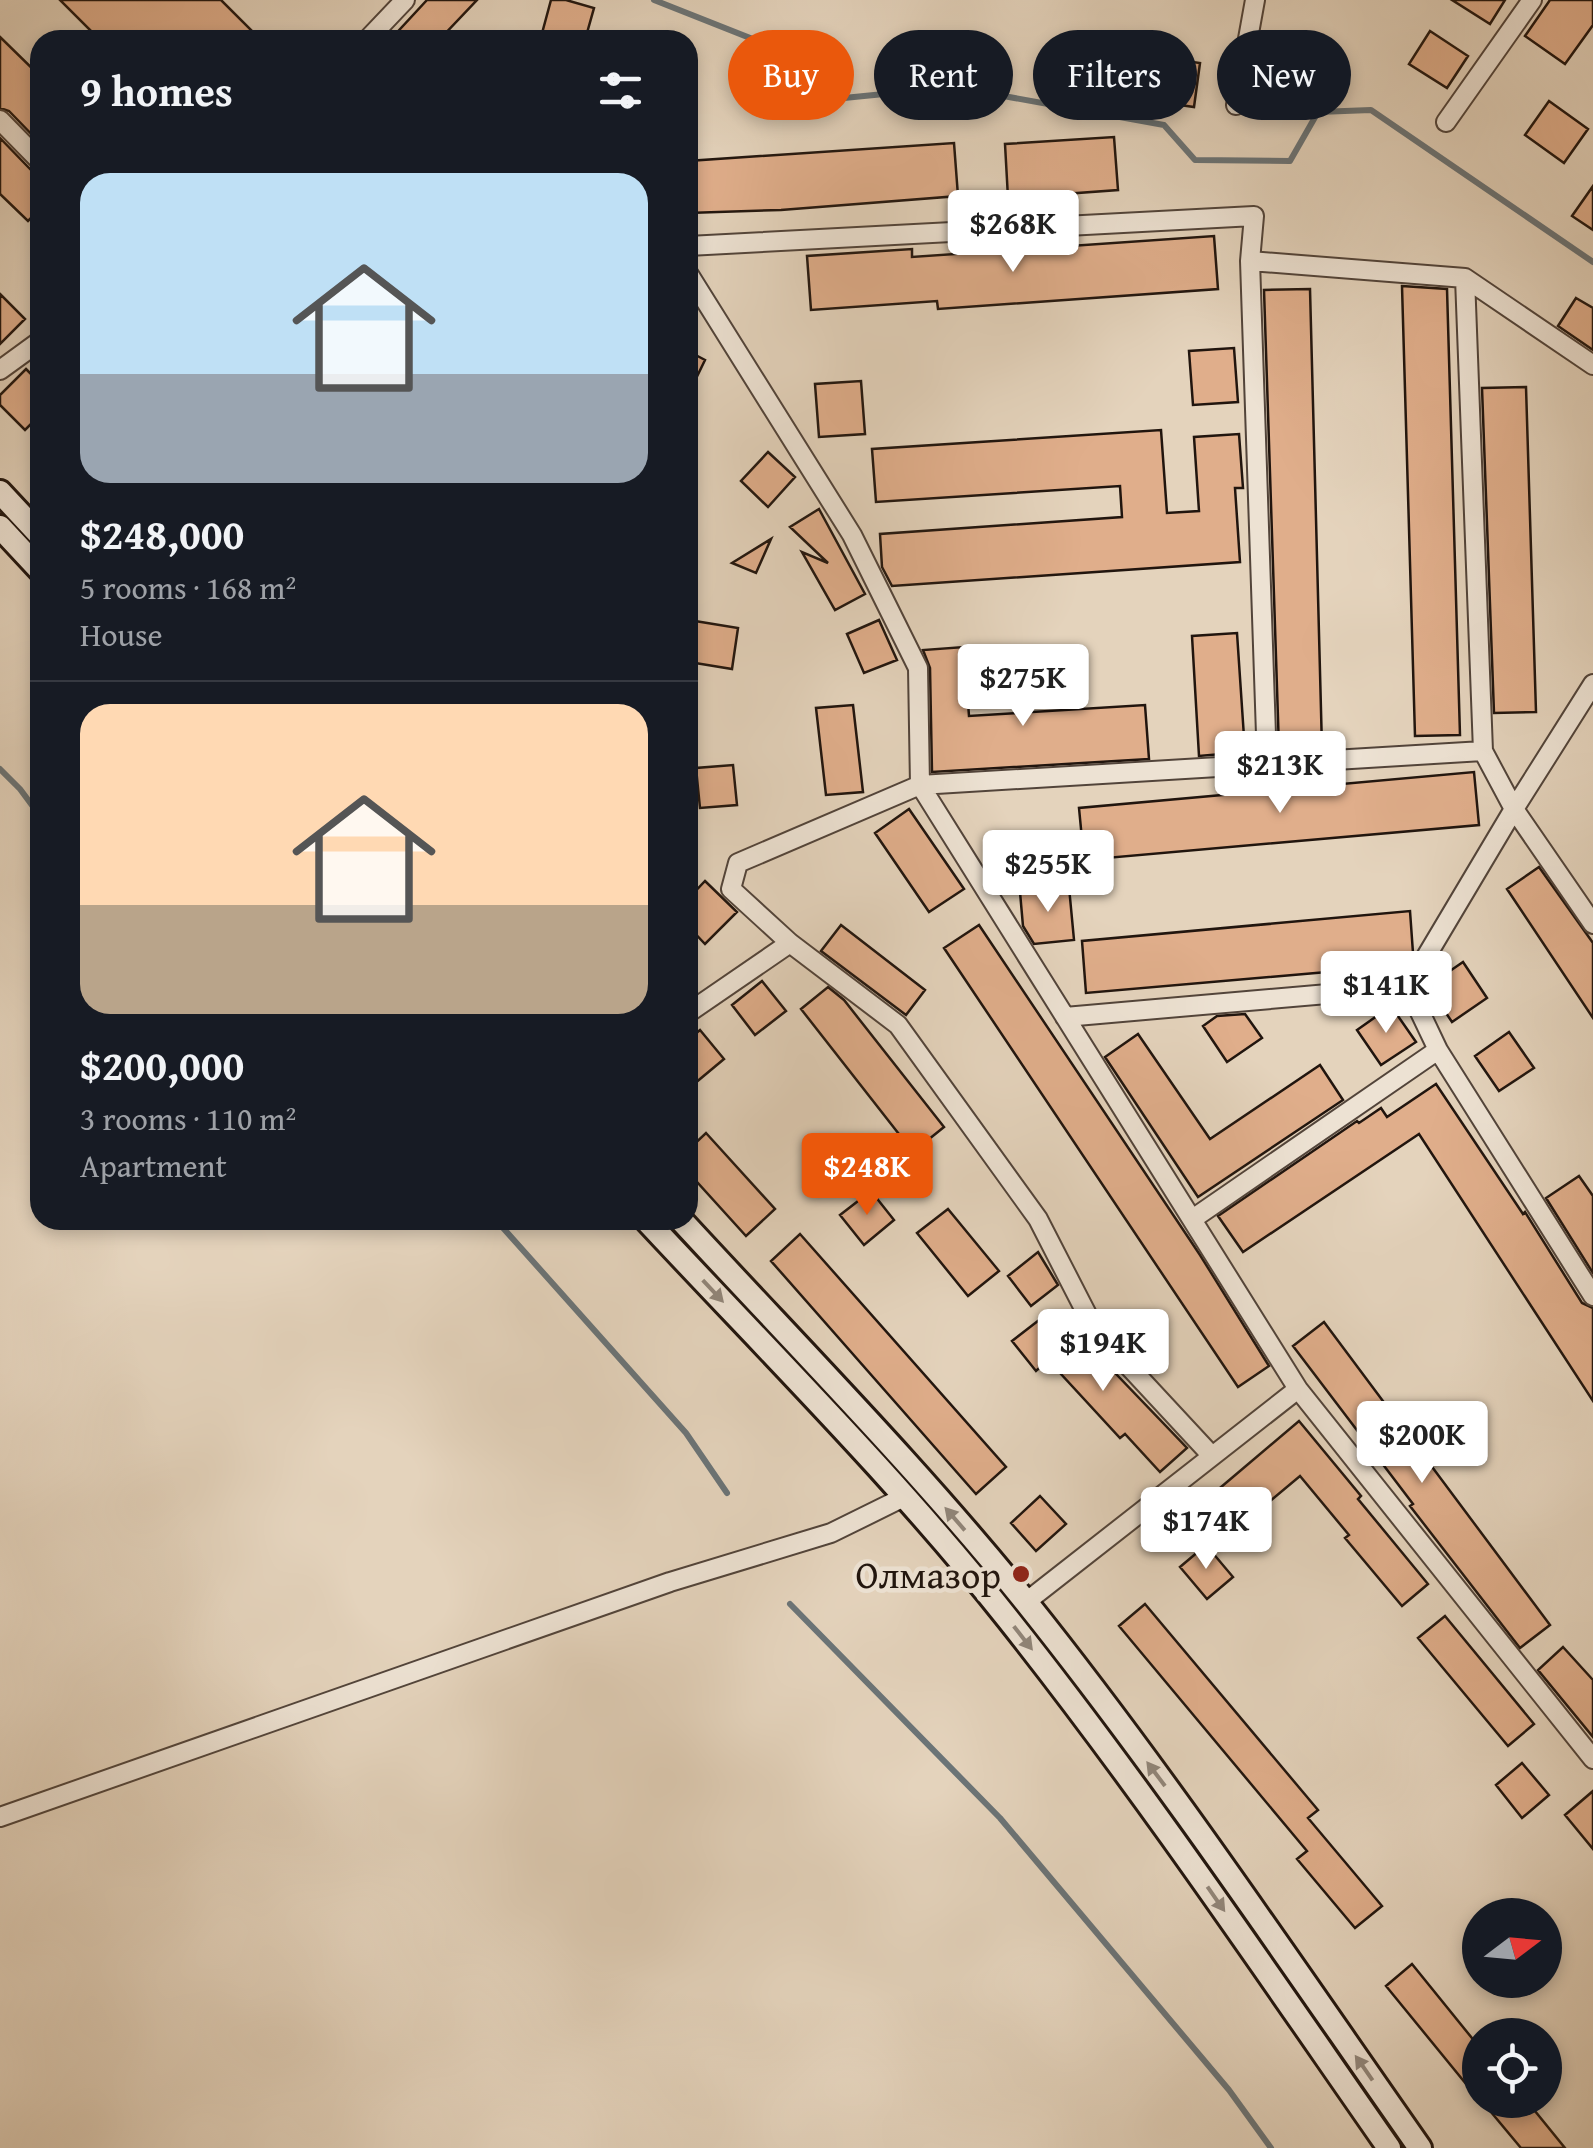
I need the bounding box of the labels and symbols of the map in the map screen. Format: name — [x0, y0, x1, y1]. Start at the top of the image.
pin: $268K — [943, 190, 1083, 275]
pin: $275K — [953, 644, 1093, 729]
pin: $213K — [1210, 731, 1350, 816]
pin: $255K — [978, 830, 1118, 915]
pin: $141K — [1316, 951, 1456, 1036]
pin: $248K — [797, 1133, 937, 1218]
one-way arrow — [701, 1279, 724, 1303]
pin: $194K — [1033, 1309, 1173, 1394]
pin: $200K — [1352, 1401, 1492, 1486]
pin: $174K — [1136, 1487, 1276, 1572]
one-way arrow — [944, 1507, 966, 1532]
place label: Олмазор — [855, 1546, 1001, 1602]
marker: Олмазор — [1010, 1563, 1032, 1585]
one-way arrow — [1012, 1625, 1032, 1651]
one-way arrow — [1147, 1761, 1167, 1787]
one-way arrow — [1206, 1886, 1225, 1913]
north arrow — [1462, 1898, 1562, 1998]
one-way arrow — [1355, 2055, 1374, 2081]

